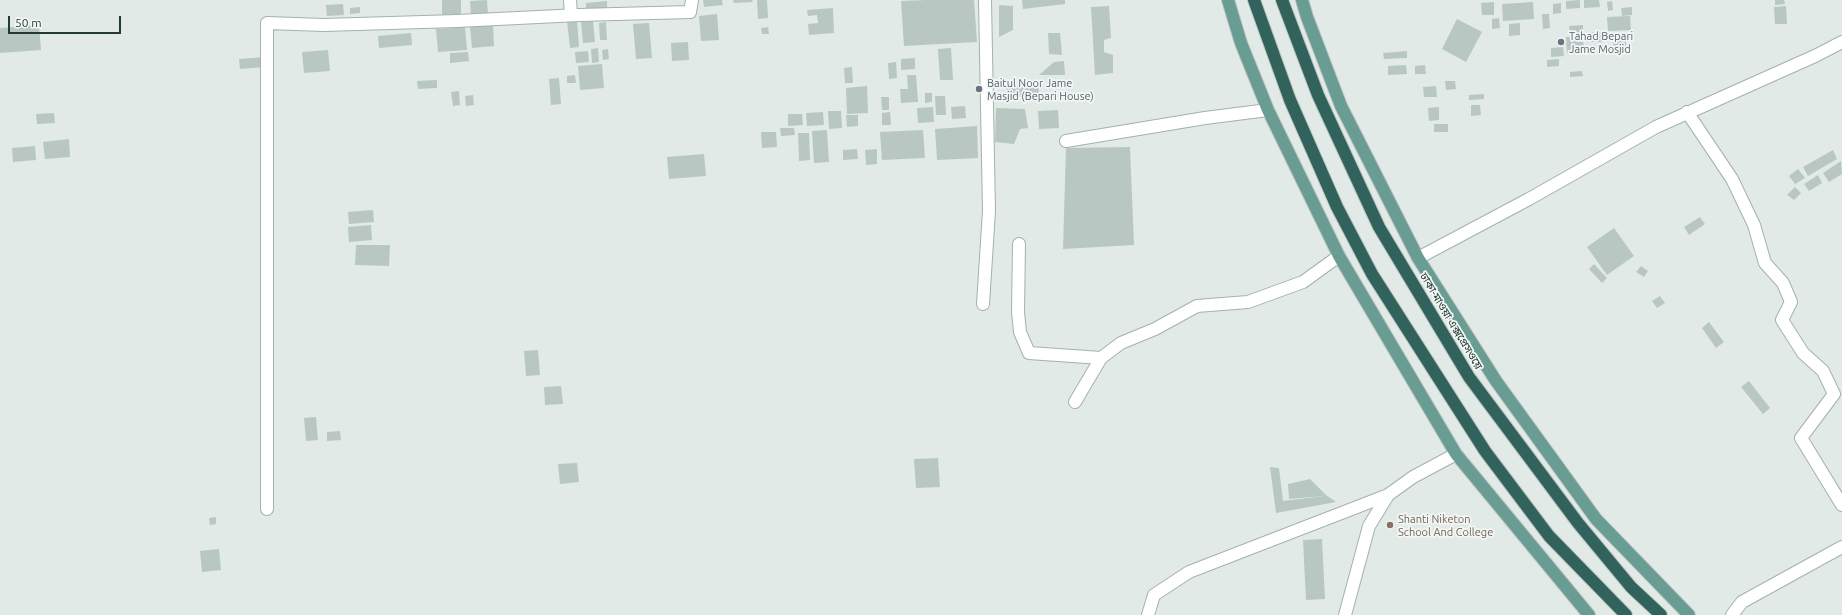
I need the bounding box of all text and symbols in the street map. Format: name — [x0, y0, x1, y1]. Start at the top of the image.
scale bar — [10, 8, 123, 34]
text: 50 m — [15, 16, 42, 29]
place label: Tahad Bepari Jame Mosjid — [1569, 29, 1633, 55]
marker: Tahad Bepari Jame Mosjid — [1556, 37, 1566, 47]
place label: Baitul Noor Jame Masjid (Bepari House) — [987, 76, 1094, 102]
marker: Baitul Noor Jame Masjid (Bepari House) — [974, 84, 984, 94]
street label: ঢাকা-মাওয়া এক্সপ্রেসওয়ে — [1417, 270, 1485, 372]
place label: Shanti Niketon School And College — [1398, 512, 1493, 538]
marker: Shanti Niketon School And College — [1385, 520, 1395, 530]

